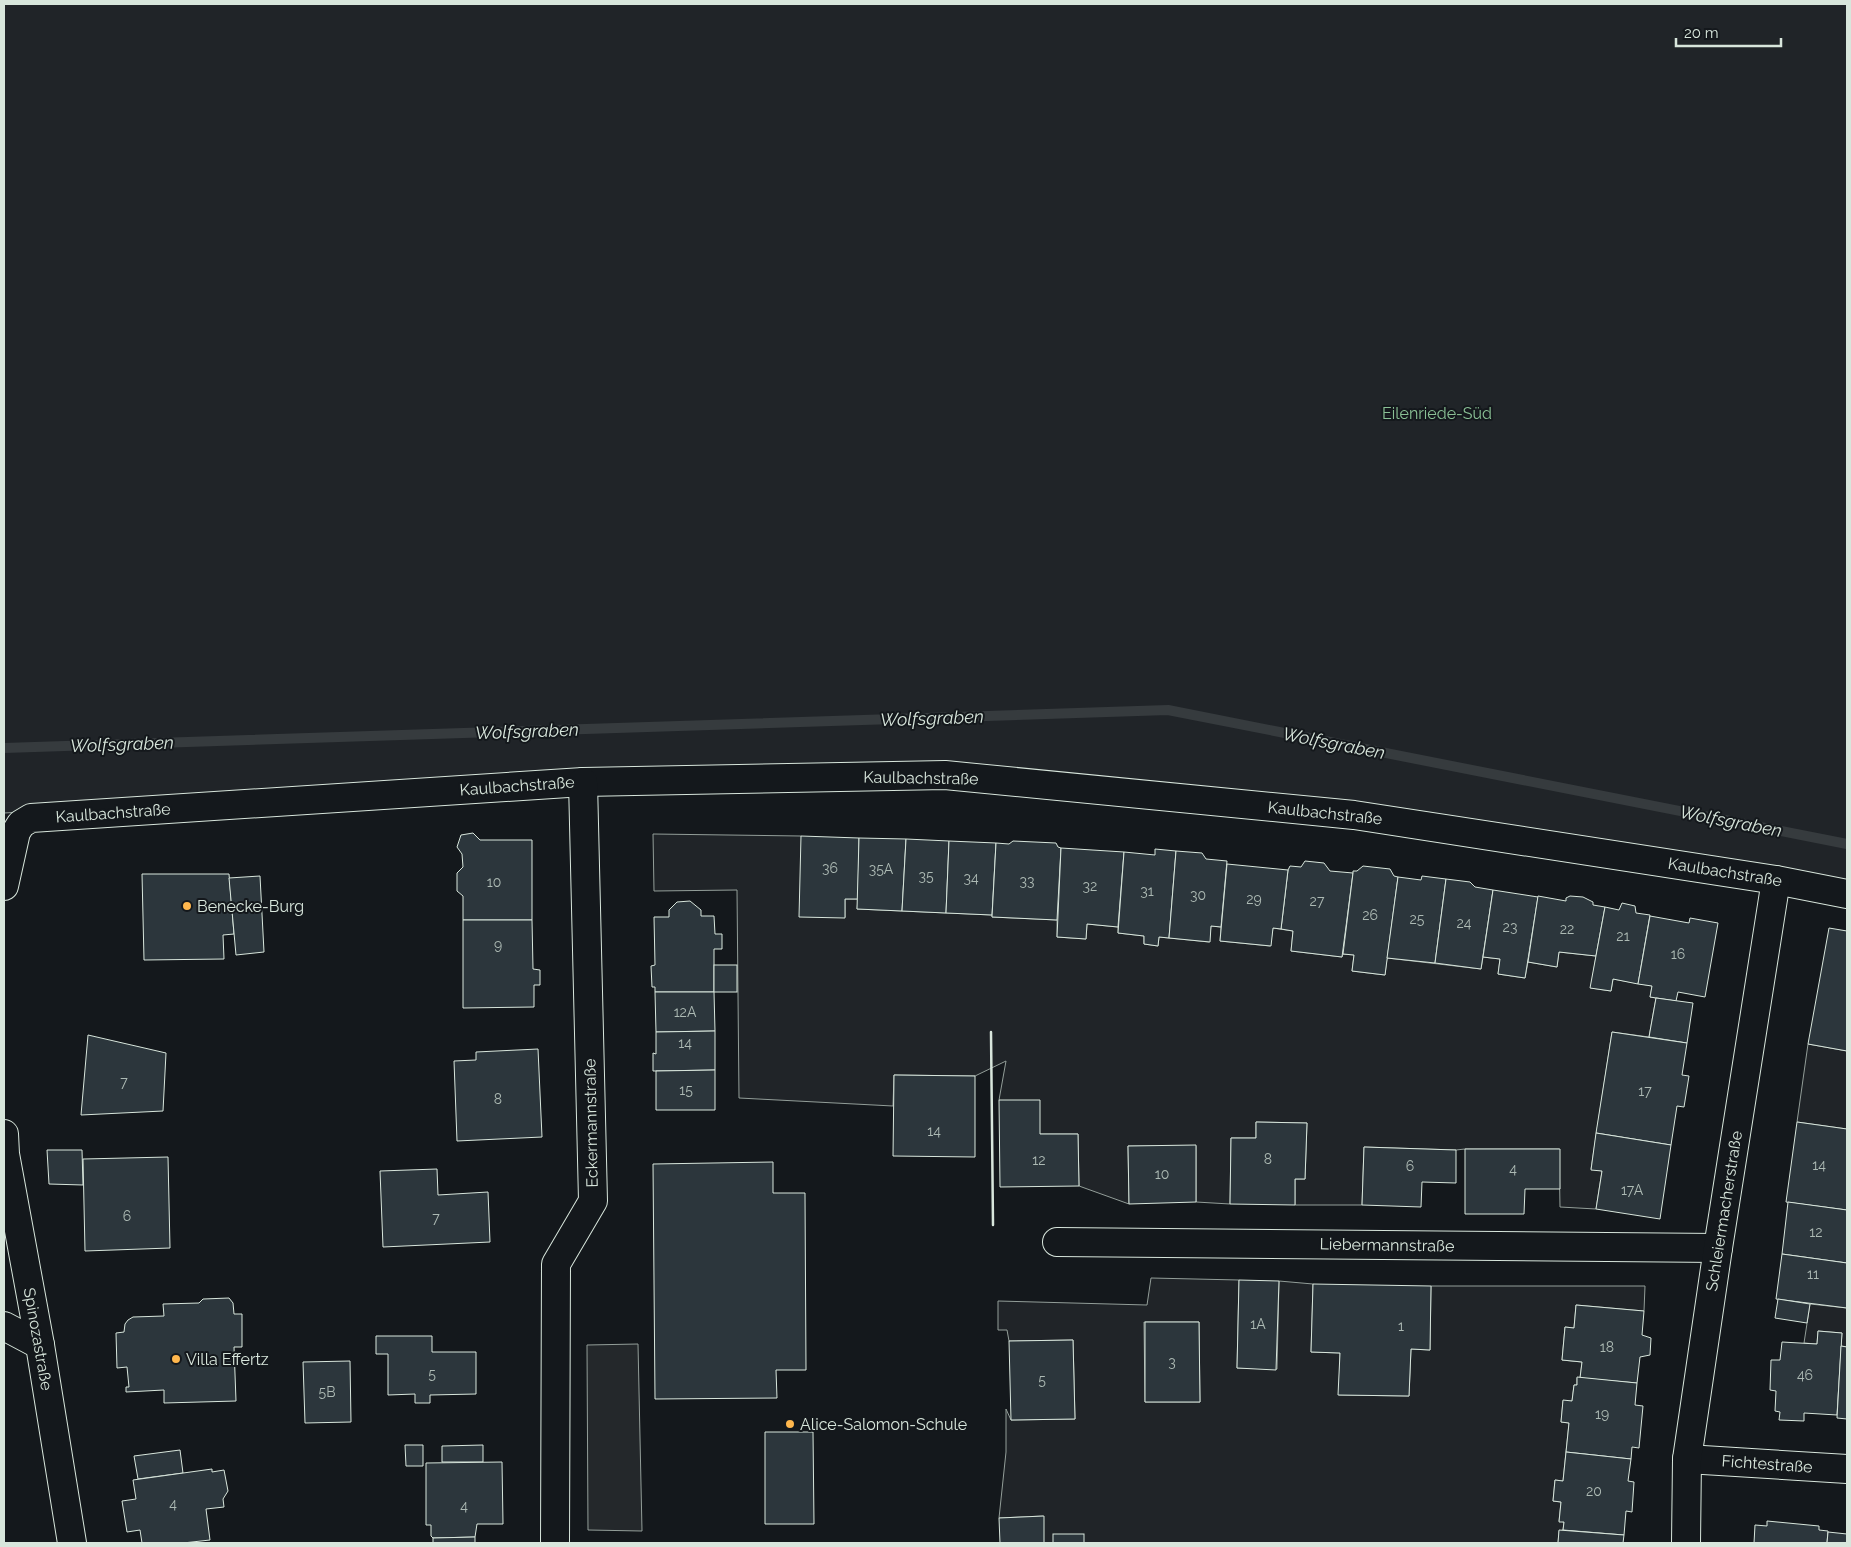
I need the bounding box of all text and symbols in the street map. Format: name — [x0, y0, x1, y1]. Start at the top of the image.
scale bar — [1676, 15, 1781, 47]
text: 20 m — [1684, 24, 1719, 42]
park label: Eilenriede-Süd — [1382, 404, 1492, 423]
water label: Wolfsgraben — [880, 706, 984, 730]
water label: Wolfsgraben — [475, 719, 579, 743]
water label: Wolfsgraben — [1281, 723, 1387, 763]
water label: Wolfsgraben — [70, 732, 174, 756]
street label: Kaulbachstraße — [863, 767, 979, 789]
street label: Kaulbachstraße — [459, 773, 575, 799]
street label: Kaulbachstraße — [1267, 798, 1383, 828]
street label: Kaulbachstraße — [55, 800, 171, 826]
water label: Wolfsgraben — [1678, 801, 1784, 841]
street label: Kaulbachstraße — [1667, 854, 1783, 890]
house number: 36 — [822, 860, 838, 876]
house number: 35A — [869, 861, 894, 877]
house number: 35 — [918, 868, 934, 884]
house number: 34 — [963, 870, 979, 886]
house number: 33 — [1020, 873, 1034, 889]
house number: 10 — [487, 874, 501, 890]
house number: 32 — [1083, 878, 1097, 894]
house number: 31 — [1140, 883, 1154, 899]
house number: 30 — [1190, 887, 1206, 903]
house number: 29 — [1246, 891, 1262, 907]
house number: 27 — [1310, 893, 1325, 909]
place label: Benecke-Burg — [197, 897, 304, 916]
marker: Benecke-Burg — [181, 900, 193, 912]
house number: 26 — [1362, 907, 1378, 923]
house number: 25 — [1410, 911, 1425, 927]
house number: 24 — [1457, 915, 1472, 931]
house number: 23 — [1503, 919, 1517, 935]
house number: 22 — [1560, 921, 1574, 937]
house number: 21 — [1616, 928, 1630, 944]
house number: 9 — [494, 937, 502, 953]
house number: 16 — [1671, 946, 1685, 962]
house number: 12A — [674, 1004, 697, 1020]
house number: 14 — [678, 1035, 692, 1051]
street label: Eckermannstraße — [580, 1058, 602, 1188]
house number: 7 — [120, 1074, 128, 1090]
house number: 15 — [679, 1082, 693, 1098]
house number: 17 — [1638, 1083, 1652, 1099]
house number: 8 — [494, 1091, 502, 1107]
house number: 14 — [927, 1123, 941, 1139]
street label: Schleiermacherstraße — [1702, 1129, 1746, 1293]
house number: 8 — [1264, 1151, 1272, 1167]
house number: 12 — [1032, 1152, 1046, 1168]
house number: 14 — [1812, 1157, 1826, 1173]
house number: 6 — [1406, 1158, 1414, 1174]
house number: 4 — [1509, 1161, 1517, 1177]
house number: 10 — [1155, 1166, 1169, 1182]
house number: 17A — [1621, 1182, 1644, 1198]
house number: 6 — [123, 1208, 131, 1224]
house number: 7 — [432, 1210, 440, 1226]
house number: 12 — [1809, 1224, 1823, 1240]
street label: Liebermannstraße — [1319, 1234, 1455, 1256]
house number: 11 — [1807, 1266, 1819, 1282]
street label: Spinozastraße — [20, 1286, 56, 1392]
house number: 1A — [1250, 1316, 1266, 1332]
house number: 1 — [1398, 1318, 1404, 1334]
house number: 18 — [1600, 1339, 1614, 1355]
place label: Villa Effertz — [186, 1350, 269, 1369]
marker: Villa Effertz — [170, 1353, 182, 1365]
house number: 3 — [1168, 1354, 1176, 1370]
house number: 5 — [428, 1366, 436, 1382]
house number: 46 — [1797, 1367, 1813, 1383]
house number: 5 — [1038, 1372, 1046, 1388]
house number: 5B — [319, 1384, 335, 1400]
house number: 19 — [1595, 1406, 1609, 1422]
place label: Alice-Salomon-Schule — [800, 1415, 967, 1434]
marker: Alice-Salomon-Schule — [784, 1418, 796, 1430]
street label: Fichtestraße — [1721, 1451, 1813, 1477]
house number: 20 — [1586, 1483, 1602, 1499]
house number: 4 — [169, 1496, 177, 1512]
house number: 4 — [460, 1498, 468, 1514]

